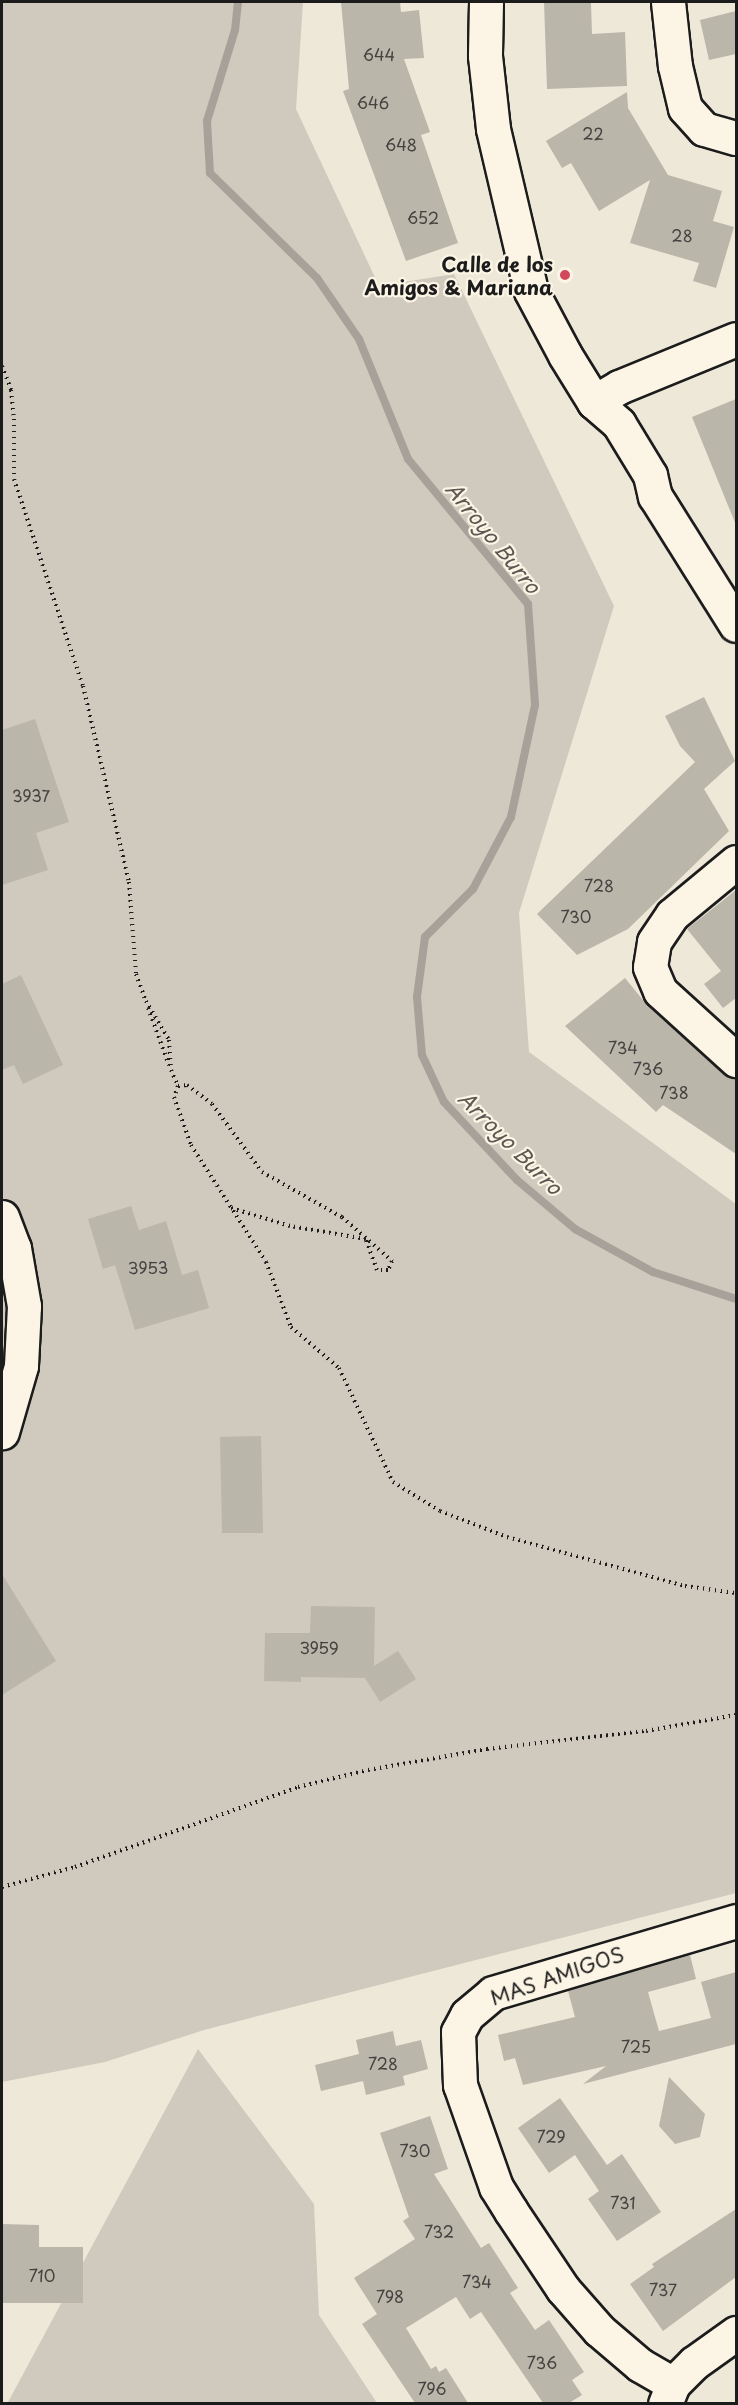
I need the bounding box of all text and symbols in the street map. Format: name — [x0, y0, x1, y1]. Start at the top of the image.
house number: 644 — [363, 44, 395, 64]
house number: 646 — [357, 92, 389, 112]
house number: 22 — [582, 123, 604, 143]
house number: 648 — [385, 134, 417, 154]
house number: 652 — [407, 207, 439, 227]
house number: 28 — [671, 225, 693, 245]
place label: Calle de los Amigos & Mariana — [364, 252, 553, 299]
marker: Calle de los Amigos & Mariana — [558, 268, 572, 282]
water label: Arroyo Burro — [441, 476, 547, 598]
house number: 3937 — [12, 785, 50, 805]
house number: 728 — [584, 875, 614, 895]
house number: 730 — [561, 906, 591, 926]
house number: 734 — [608, 1037, 638, 1057]
house number: 736 — [633, 1058, 663, 1078]
house number: 738 — [659, 1082, 689, 1102]
water label: Arroyo Burro — [454, 1085, 568, 1199]
house number: 3953 — [128, 1257, 168, 1277]
house number: 3959 — [299, 1637, 339, 1657]
street label: MAS AMIGOS — [488, 1942, 626, 2010]
house number: 725 — [621, 2036, 651, 2056]
house number: 728 — [368, 2053, 398, 2073]
house number: 729 — [536, 2126, 566, 2146]
house number: 730 — [400, 2140, 430, 2160]
house number: 731 — [610, 2192, 636, 2212]
house number: 732 — [424, 2221, 454, 2241]
house number: 710 — [29, 2265, 55, 2285]
house number: 734 — [462, 2271, 492, 2291]
house number: 737 — [649, 2279, 677, 2299]
house number: 798 — [376, 2286, 404, 2306]
house number: 736 — [527, 2352, 557, 2372]
house number: 796 — [417, 2378, 447, 2398]

